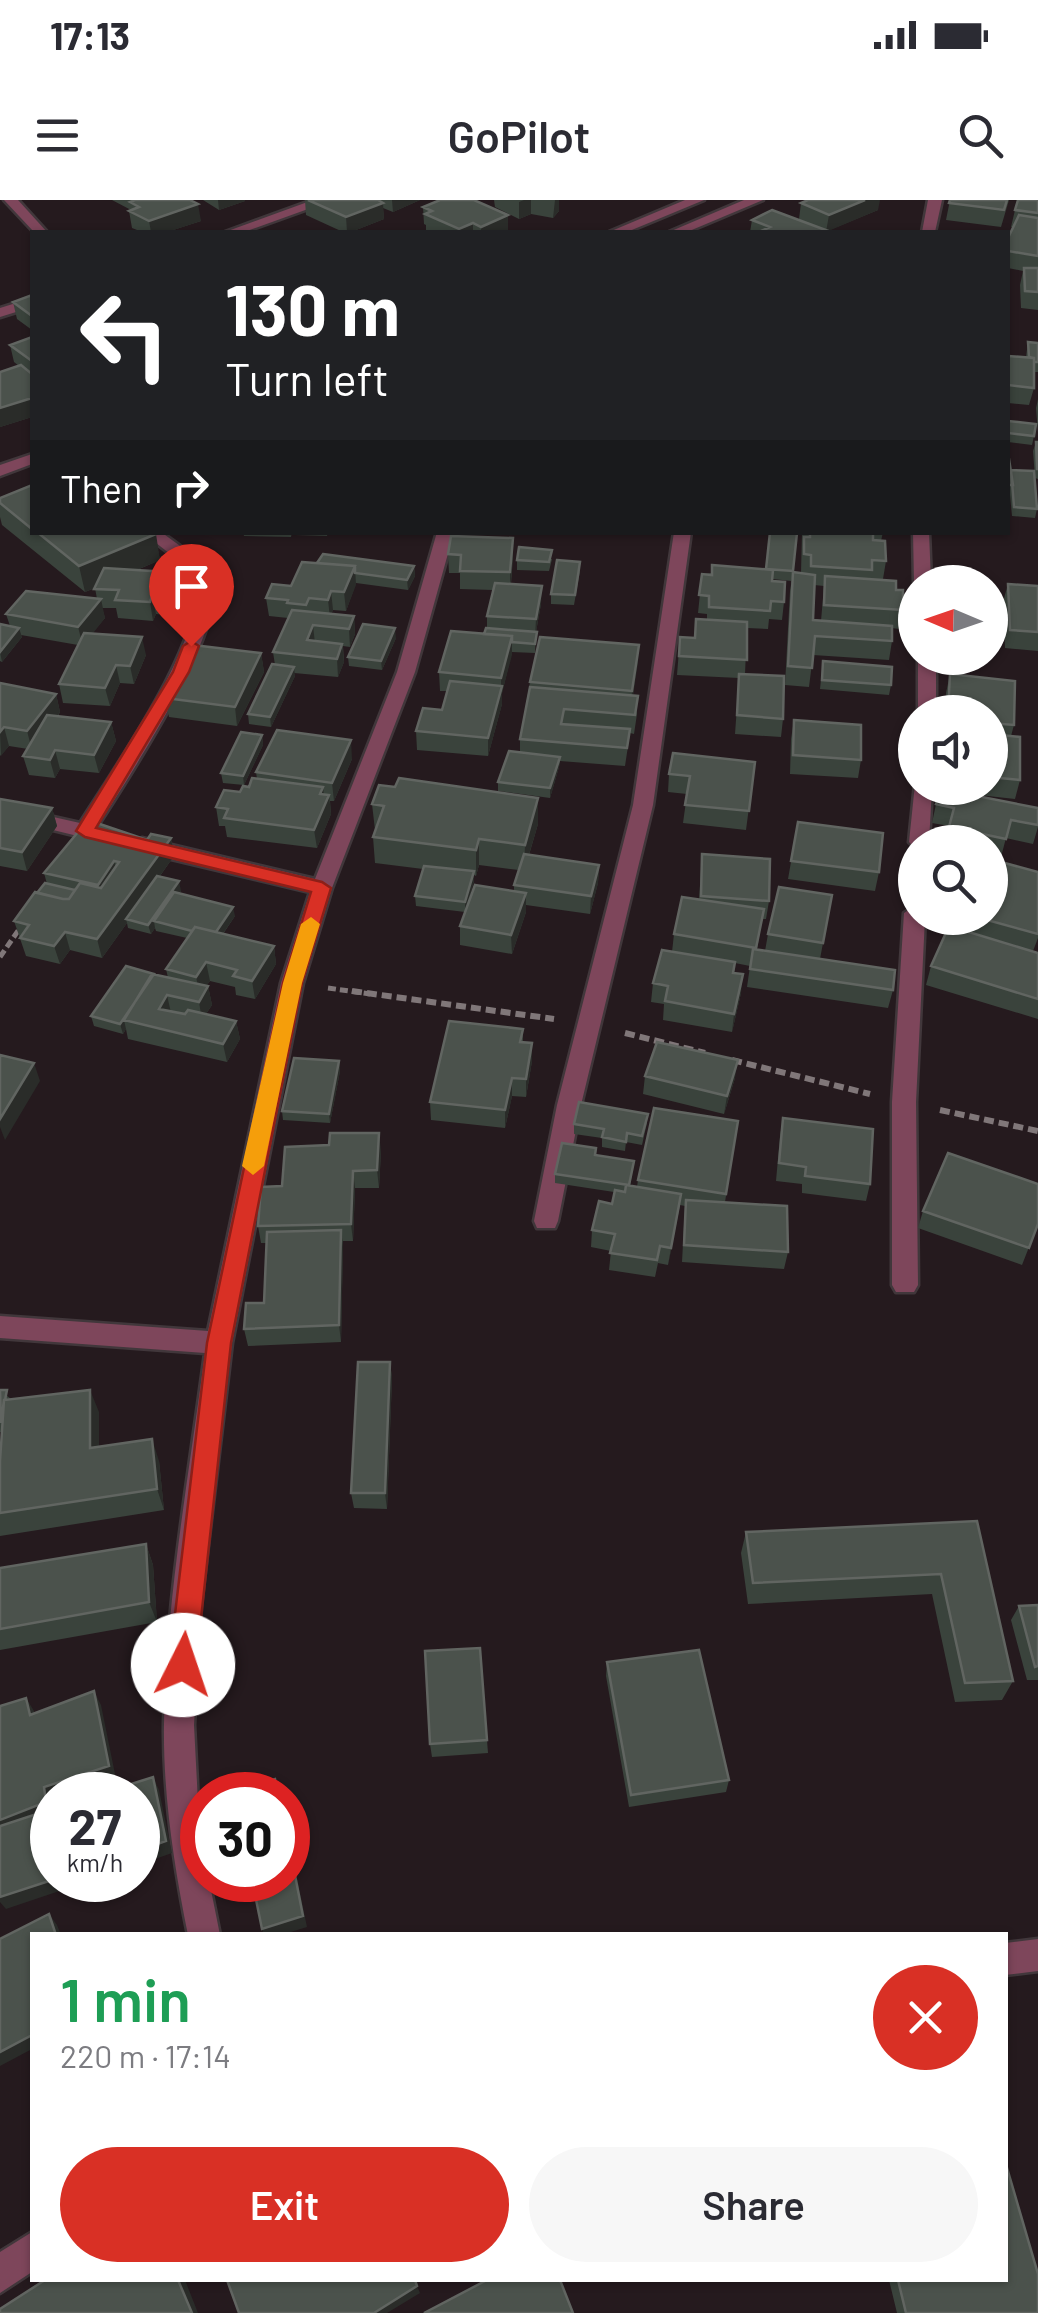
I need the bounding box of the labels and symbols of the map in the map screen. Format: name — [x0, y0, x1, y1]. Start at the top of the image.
pin — [149, 544, 234, 647]
north arrow — [898, 565, 1008, 675]
position arrow — [131, 1613, 235, 1717]
speed limit sign: 30 — [180, 1772, 310, 1902]

